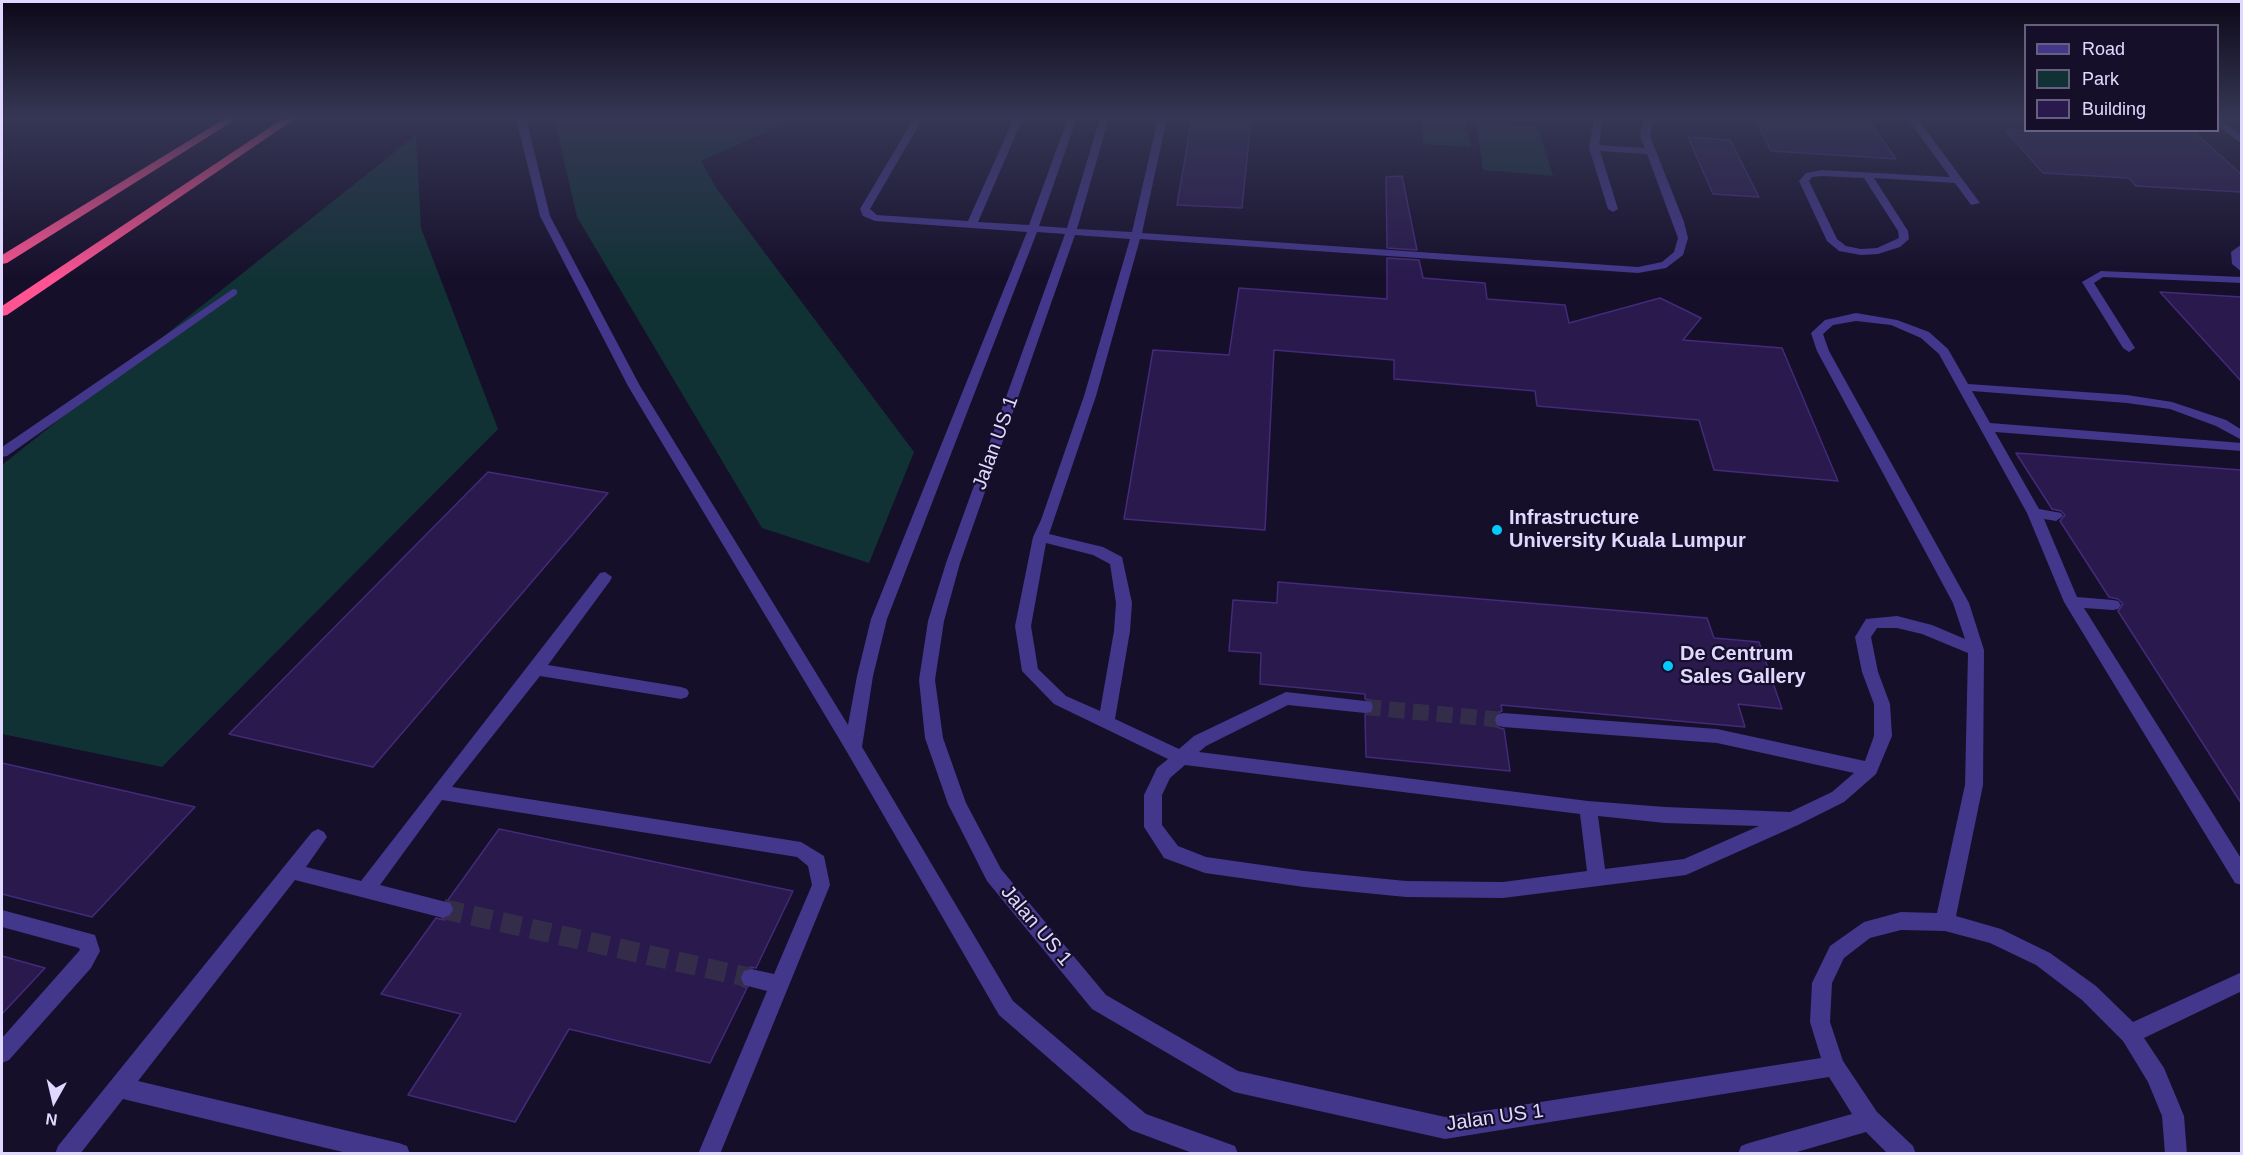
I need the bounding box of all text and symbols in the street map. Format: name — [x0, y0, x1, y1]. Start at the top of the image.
legend — [2024, 24, 2219, 132]
text: Road — [2082, 39, 2125, 59]
text: Park — [2082, 69, 2119, 89]
text: Building — [2082, 99, 2146, 119]
street label: Jalan US 1 — [968, 393, 1024, 493]
place label: Infrastructure University Kuala Lumpur — [1509, 506, 1746, 553]
marker: Infrastructure University Kuala Lumpur — [1490, 523, 1504, 537]
place label: De Centrum Sales Gallery — [1680, 642, 1806, 689]
marker: De Centrum Sales Gallery — [1661, 659, 1675, 673]
street label: Jalan US 1 — [995, 881, 1077, 971]
north arrow — [24, 1071, 84, 1131]
street label: Jalan US 1 — [1445, 1099, 1545, 1137]
text: N — [45, 1110, 58, 1129]

